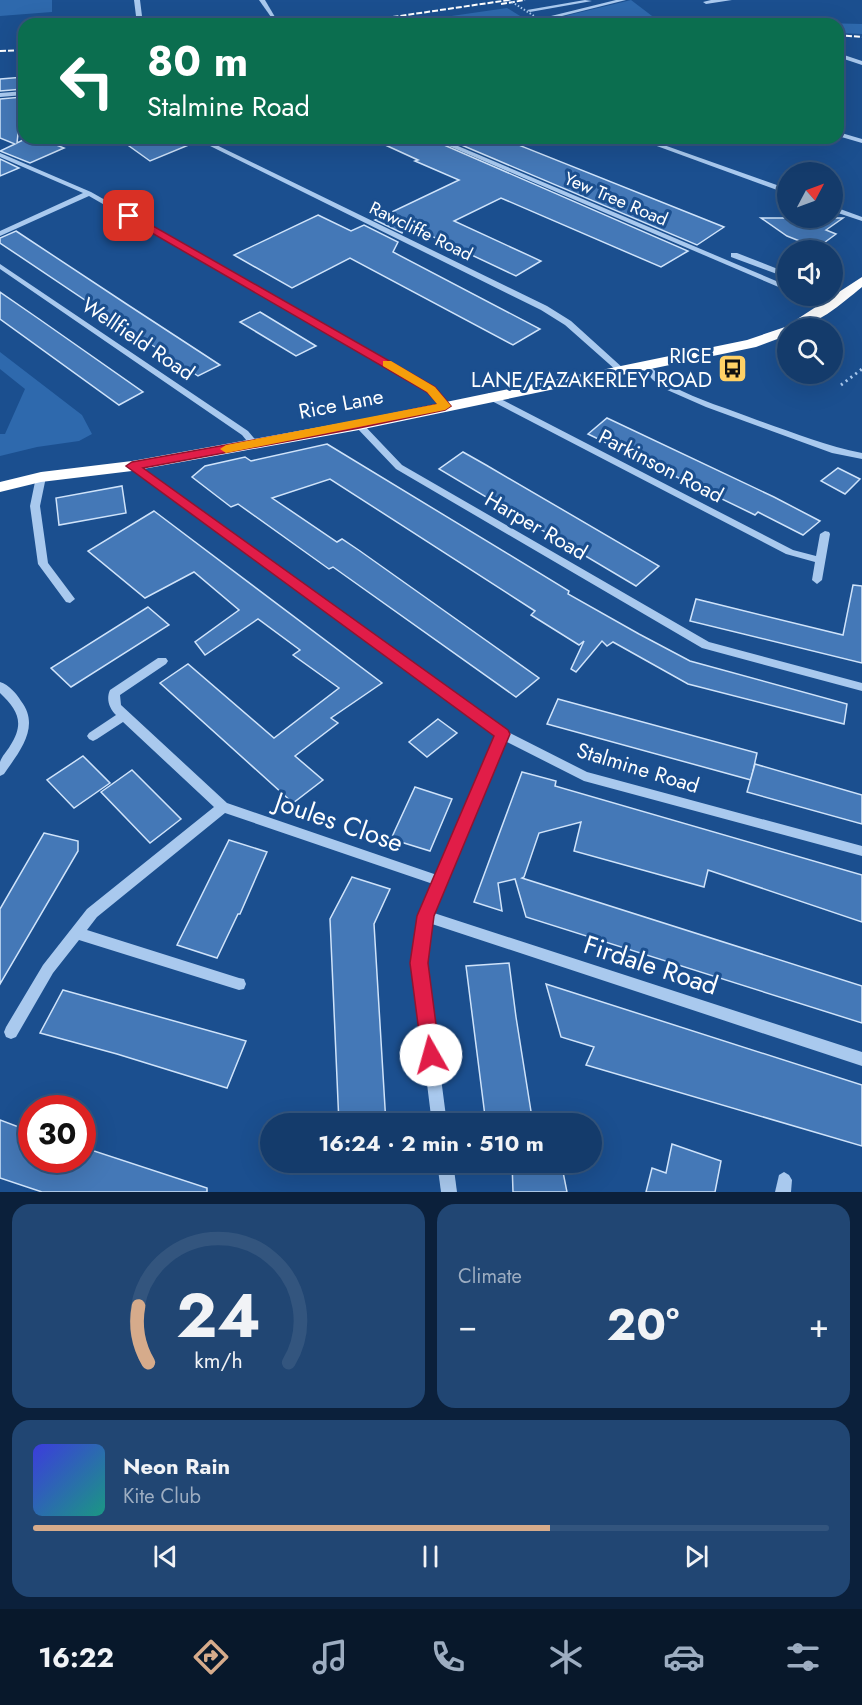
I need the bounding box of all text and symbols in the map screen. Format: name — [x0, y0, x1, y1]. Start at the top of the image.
text: 80 m — [147, 31, 248, 92]
icon: left — [48, 42, 126, 120]
text: Stalmine Road — [147, 87, 310, 126]
north arrow — [777, 162, 843, 228]
map controls — [777, 162, 843, 384]
street label: Yew Tree Road — [560, 165, 672, 233]
pin — [103, 190, 154, 241]
street label: Rawcliffe Road — [365, 195, 477, 267]
icon: arrive — [112, 199, 145, 232]
button: sound — [777, 240, 843, 306]
street label: Wellfield Road — [76, 290, 200, 388]
button: search — [777, 318, 843, 384]
place label: RICE LANE/FAZAKERLEY ROAD — [471, 341, 712, 395]
bus stop icon: RICE LANE/FAZAKERLEY ROAD — [717, 352, 749, 384]
street label: Rice Lane — [296, 381, 386, 427]
street label: Parkinson Road — [593, 422, 729, 510]
street label: Harper Road — [479, 485, 593, 567]
street label: Stalmine Road — [573, 735, 703, 801]
street label: Joules Close — [267, 781, 408, 862]
street label: Firdale Road — [579, 925, 723, 1005]
position arrow — [399, 1023, 463, 1087]
speed limit sign: 30 — [18, 1095, 96, 1173]
text: 16:24 · 2 min · 510 m — [318, 1127, 544, 1159]
text: Climate — [458, 1262, 522, 1291]
text: 24 — [176, 1270, 261, 1360]
text: 20° — [607, 1292, 679, 1357]
text: − — [458, 1302, 477, 1349]
text: + — [809, 1302, 829, 1349]
text: km/h — [194, 1345, 243, 1376]
text: Neon Rain — [123, 1450, 230, 1482]
text: Kite Club — [123, 1482, 201, 1511]
icon: previous — [149, 1540, 182, 1573]
icon: pause — [414, 1540, 447, 1573]
icon: next — [680, 1540, 713, 1573]
icon: directions — [190, 1636, 232, 1678]
icon: music — [309, 1636, 351, 1678]
icon: phone — [427, 1636, 469, 1678]
icon: climate — [545, 1636, 587, 1678]
icon: car — [663, 1636, 705, 1678]
icon: filters — [782, 1636, 824, 1678]
text: 16:22 — [38, 1638, 114, 1677]

